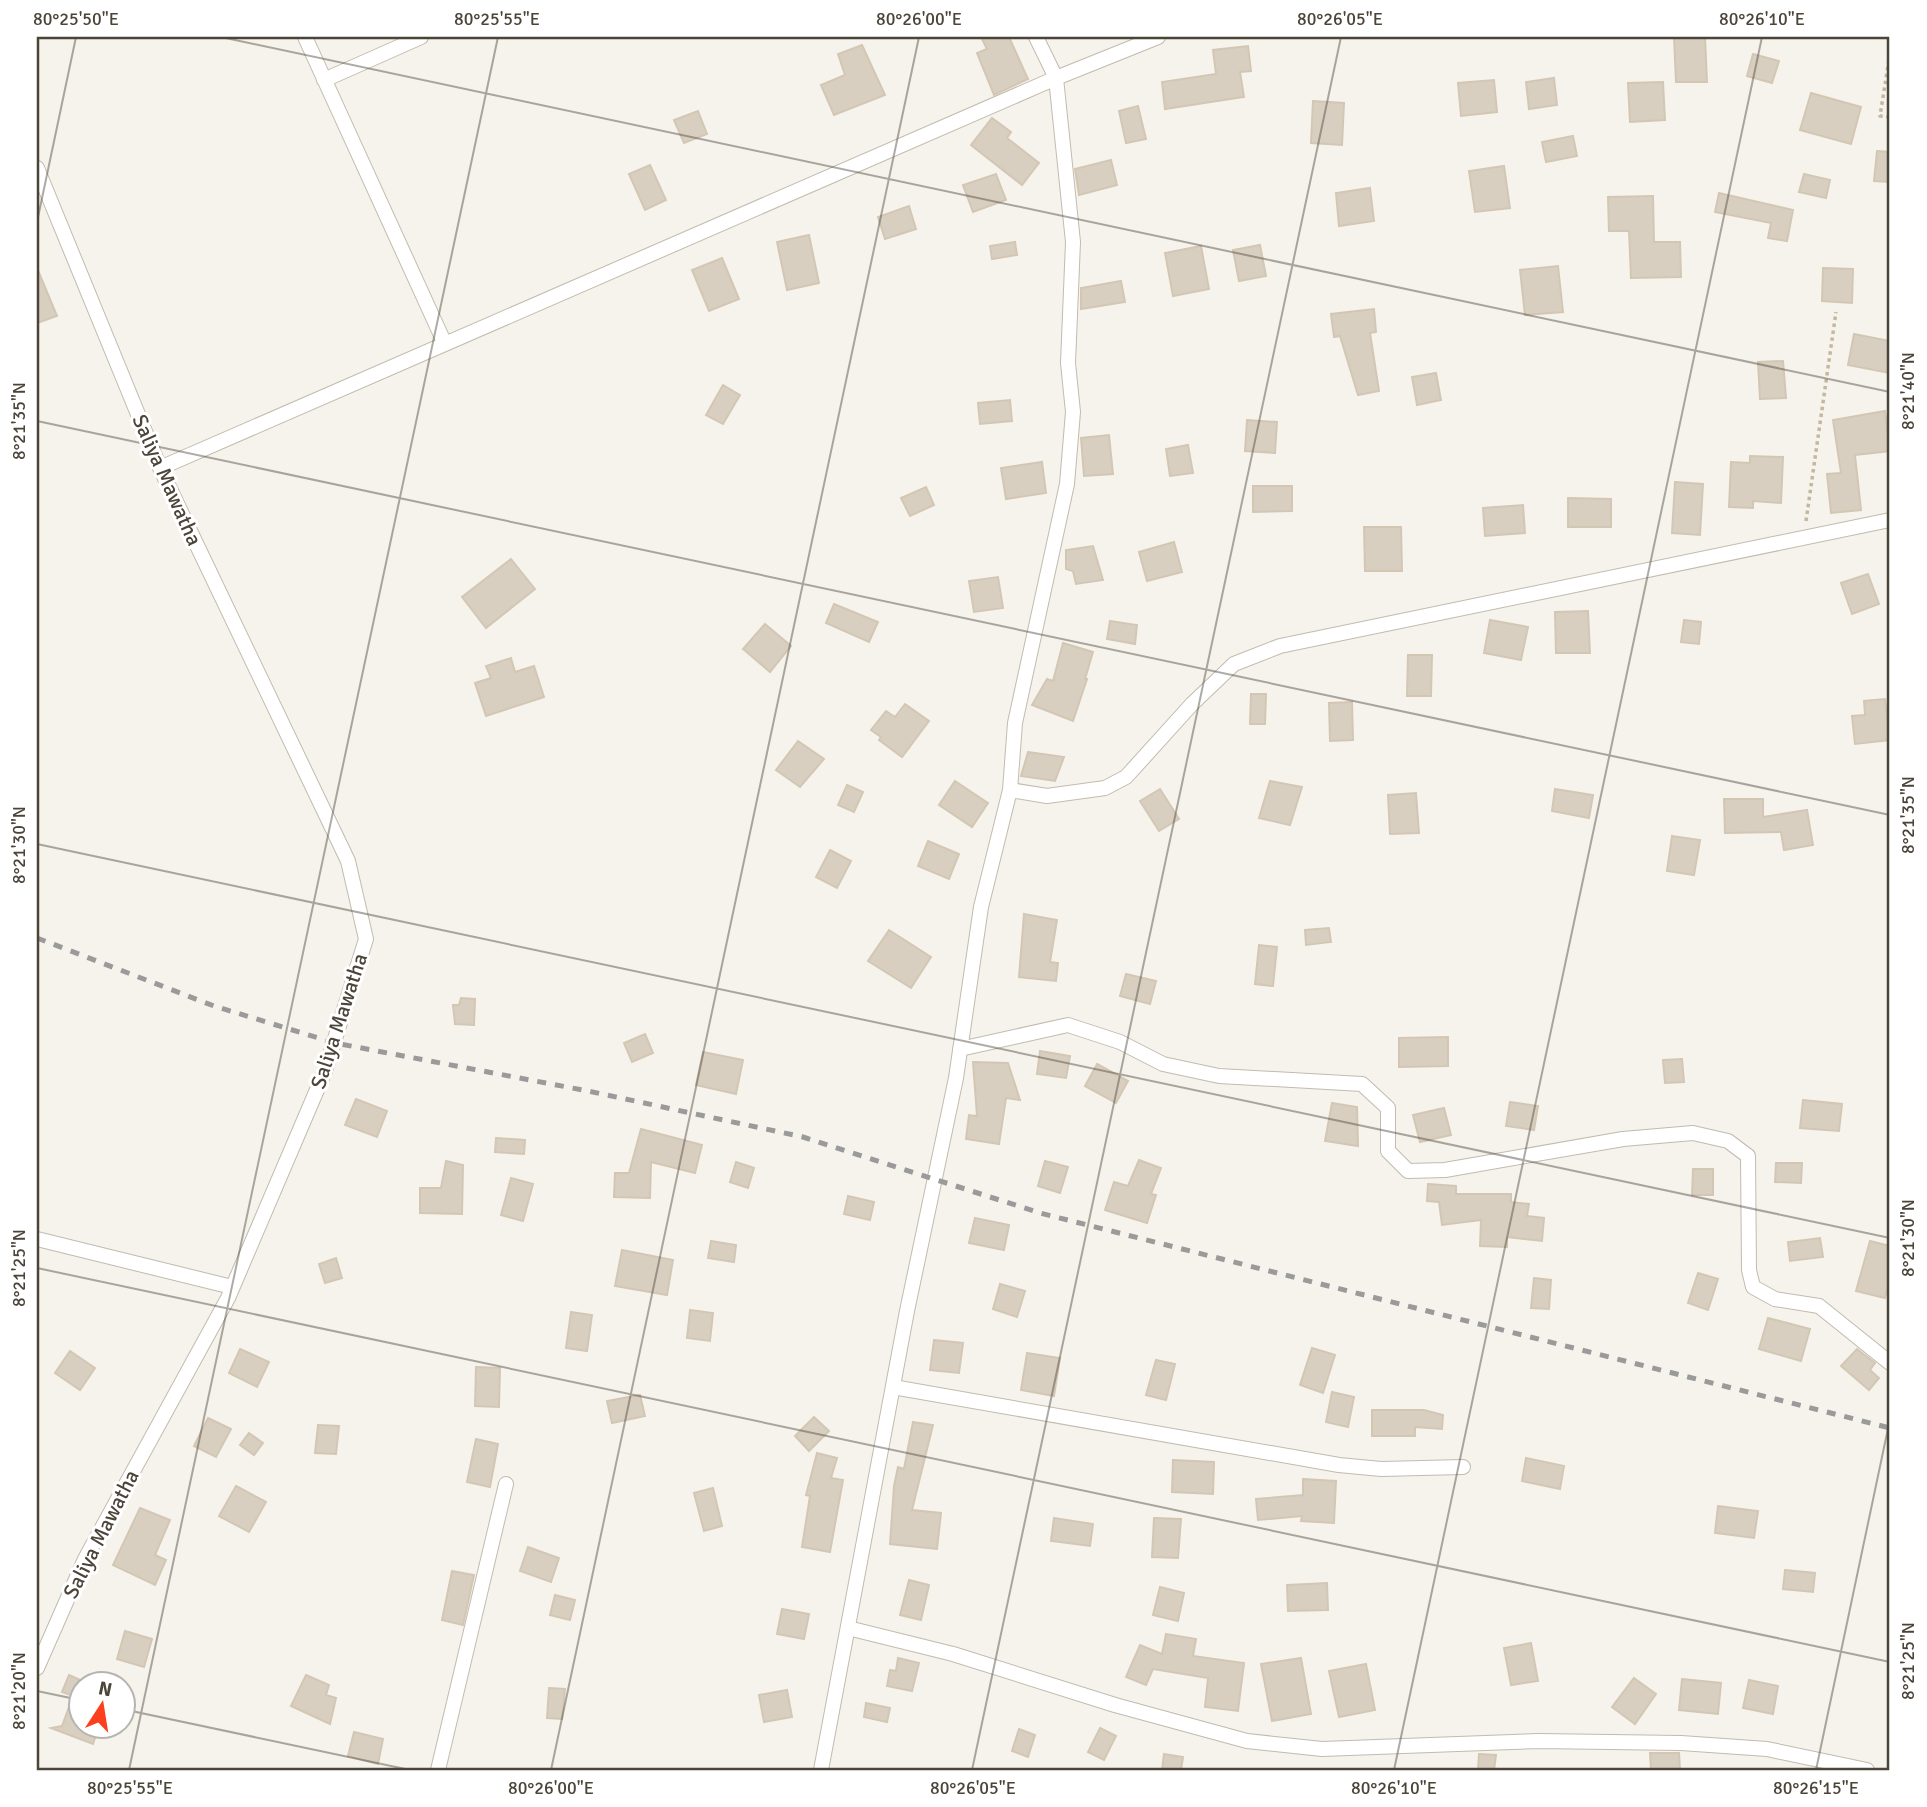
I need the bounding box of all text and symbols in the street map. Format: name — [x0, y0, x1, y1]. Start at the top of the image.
text: 80°25'50"E — [33, 8, 119, 30]
text: 80°25'55"E — [454, 8, 540, 30]
text: 80°26'00"E — [876, 8, 962, 30]
text: 80°26'05"E — [1297, 8, 1383, 30]
text: 80°26'10"E — [1719, 8, 1805, 30]
text: 8°21'40"N — [1897, 352, 1919, 430]
text: 8°21'35"N — [8, 382, 30, 460]
street label: Saliya Mawatha — [126, 410, 208, 550]
text: 8°21'35"N — [1897, 776, 1919, 854]
text: 8°21'30"N — [8, 806, 30, 884]
street label: Saliya Mawatha — [305, 950, 373, 1092]
text: 8°21'30"N — [1897, 1199, 1919, 1277]
text: 8°21'25"N — [8, 1229, 30, 1307]
street label: Saliya Mawatha — [57, 1465, 145, 1603]
text: 8°21'25"N — [1897, 1622, 1919, 1700]
text: 8°21'20"N — [8, 1652, 30, 1730]
north arrow — [66, 1671, 136, 1741]
text: N — [96, 1676, 114, 1702]
text: 80°25'55"E — [87, 1777, 173, 1799]
text: 80°26'00"E — [508, 1777, 594, 1799]
text: 80°26'05"E — [930, 1777, 1016, 1799]
text: 80°26'10"E — [1351, 1777, 1437, 1799]
text: 80°26'15"E — [1773, 1777, 1859, 1799]

